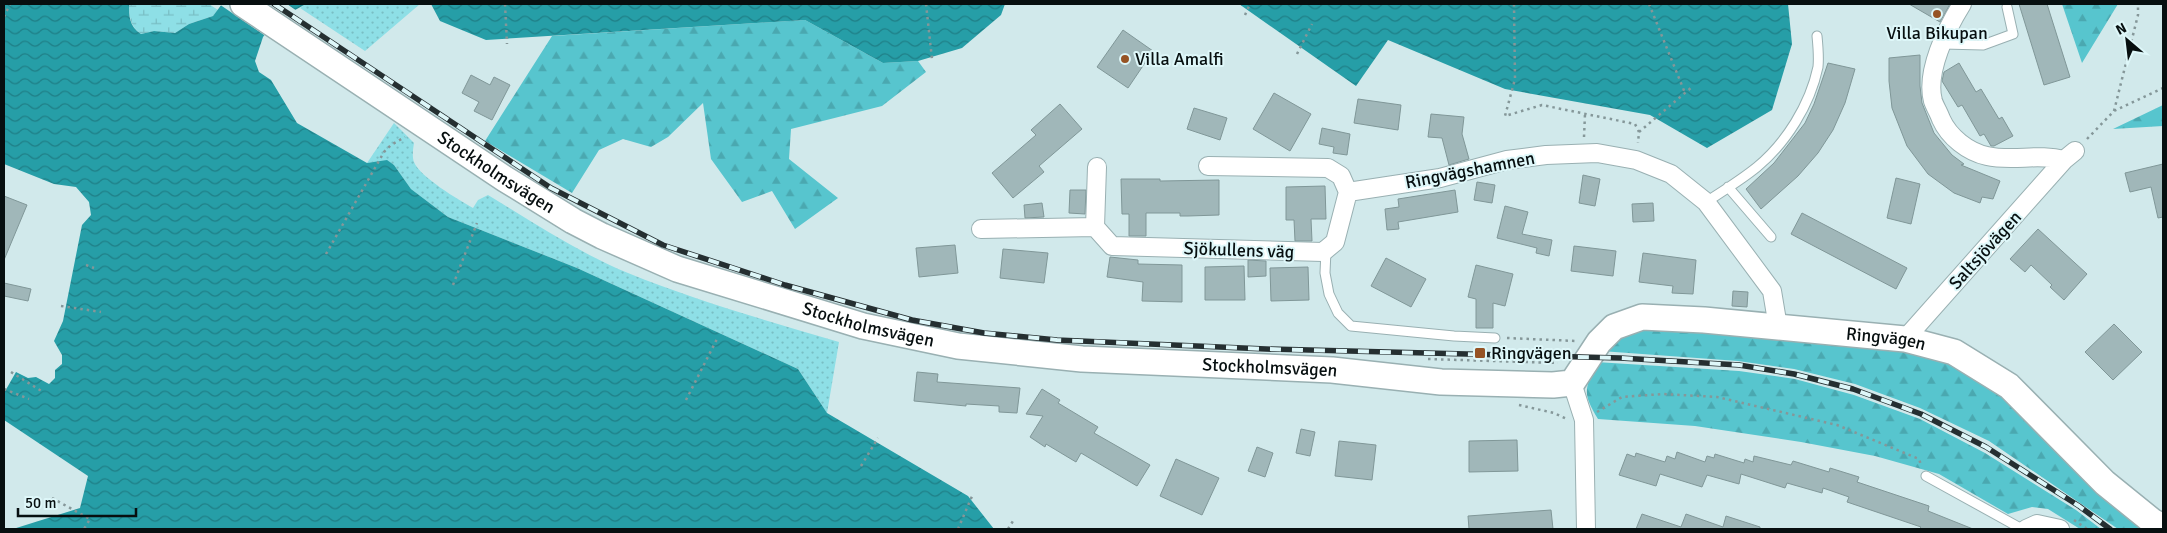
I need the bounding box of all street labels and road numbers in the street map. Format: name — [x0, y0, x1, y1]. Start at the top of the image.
street label: Stockholmsvägen — [433, 126, 559, 218]
street label: Ringvägshamnen — [1403, 147, 1537, 193]
street label: Saltsjövägen — [1944, 206, 2026, 294]
street label: Sjökullens väg — [1183, 237, 1295, 263]
street label: Stockholmsvägen — [800, 297, 936, 352]
street label: Ringvägen — [1845, 322, 1928, 355]
street label: Stockholmsvägen — [1202, 353, 1339, 382]

